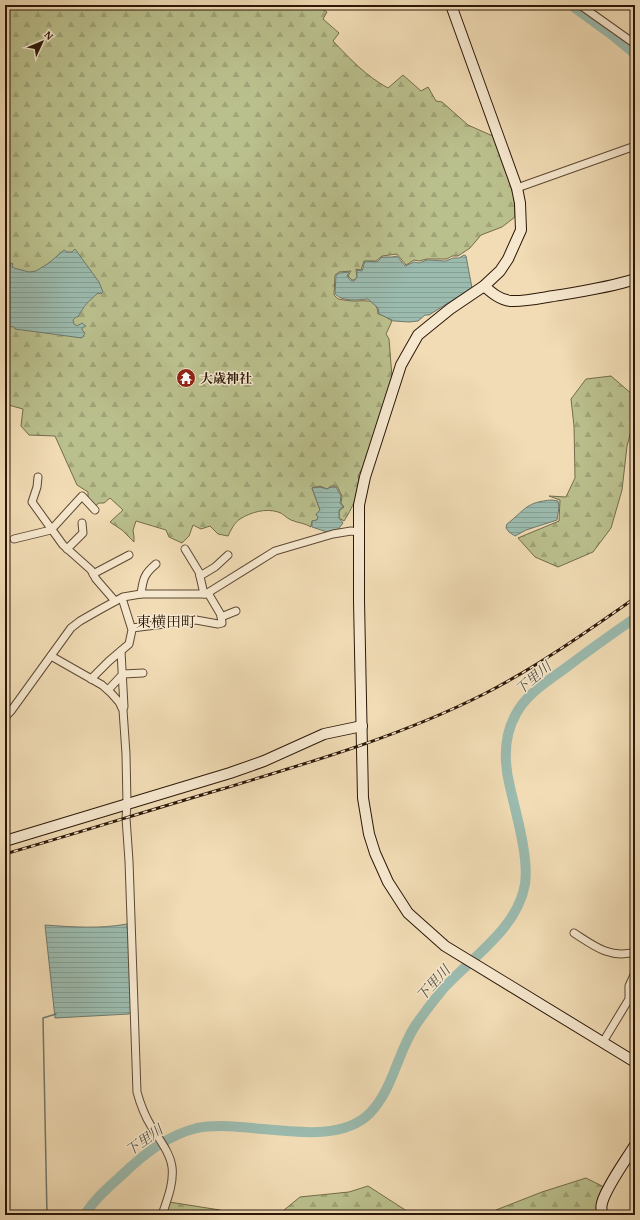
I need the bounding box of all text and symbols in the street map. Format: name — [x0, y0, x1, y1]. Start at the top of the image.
north arrow — [22, 22, 62, 62]
text: N — [41, 27, 58, 44]
temple icon: 大歳神社 — [175, 367, 197, 389]
place label: 大歳神社 — [200, 369, 252, 388]
district label: 東横田町 — [136, 611, 196, 632]
water label: 下里川 — [510, 656, 557, 699]
water label: 下里川 — [412, 959, 456, 1005]
water label: 下里川 — [121, 1119, 169, 1160]

